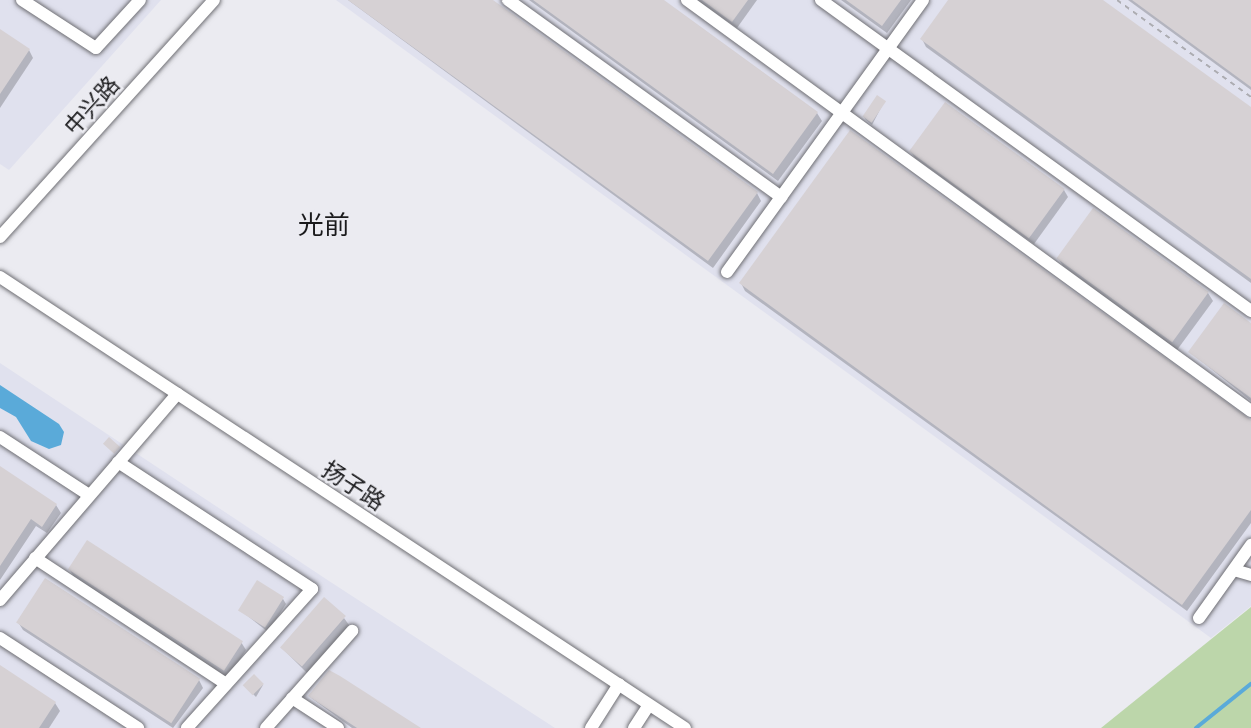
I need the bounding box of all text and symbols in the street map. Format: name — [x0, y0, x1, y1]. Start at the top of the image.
street label: 中兴路 — [58, 70, 124, 140]
district label: 光前 — [298, 209, 350, 241]
street label: 扬子路 — [318, 455, 390, 515]

